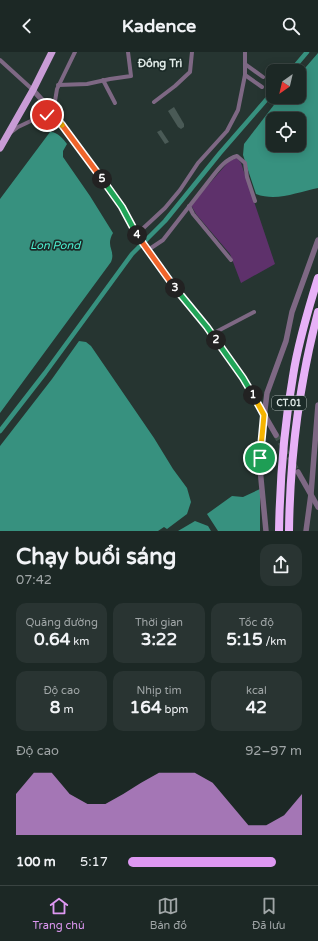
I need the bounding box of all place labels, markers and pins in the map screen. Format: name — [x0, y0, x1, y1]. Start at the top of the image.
pin — [30, 98, 64, 132]
pin: 5 — [92, 169, 112, 189]
pin: 4 — [127, 225, 147, 245]
pin: 3 — [165, 278, 185, 298]
pin: 2 — [206, 330, 226, 350]
pin: 1 — [243, 385, 263, 405]
pin — [243, 441, 277, 475]

